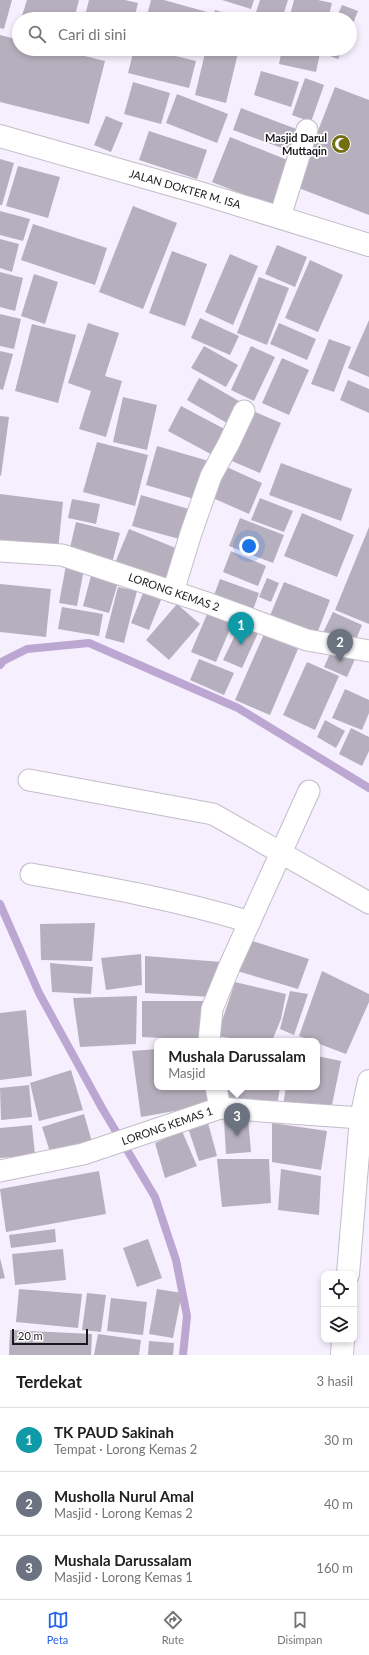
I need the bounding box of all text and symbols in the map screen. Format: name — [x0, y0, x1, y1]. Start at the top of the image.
search box — [12, 12, 357, 56]
icon: search — [26, 23, 48, 45]
text: Cari di sini — [58, 25, 126, 43]
place label: Masjid Darul Muttaqin — [265, 131, 327, 157]
mosque icon: Masjid Darul Muttaqin — [330, 133, 352, 155]
street label: JALAN DOKTER M. ISA — [128, 166, 243, 211]
your location — [239, 536, 259, 556]
street label: LORONG KEMAS 2 — [127, 570, 221, 613]
pin: 1 — [228, 612, 254, 645]
pin: 2 — [327, 629, 353, 662]
popup — [154, 1038, 320, 1090]
text: Mushala Darussalam — [168, 1047, 306, 1065]
text: Masjid — [168, 1065, 206, 1081]
pin: 3 — [224, 1103, 250, 1136]
street label: LORONG KEMAS 1 — [120, 1104, 214, 1147]
map controls — [321, 1271, 357, 1343]
button: locate — [321, 1271, 357, 1307]
button: layers — [321, 1307, 357, 1343]
scale bar — [12, 1327, 88, 1346]
text: 20 m — [18, 1329, 43, 1342]
text: Terdekat — [16, 1371, 82, 1392]
text: 3 hasil — [317, 1373, 353, 1389]
text: TK PAUD Sakinah — [54, 1423, 174, 1441]
text: 1 — [25, 1432, 33, 1448]
text: 30 m — [324, 1432, 353, 1448]
text: Tempat · Lorong Kemas 2 — [54, 1441, 197, 1457]
text: Musholla Nurul Amal — [54, 1487, 194, 1505]
text: 2 — [25, 1496, 33, 1512]
text: 40 m — [324, 1496, 353, 1512]
text: Masjid · Lorong Kemas 2 — [54, 1505, 193, 1521]
text: Mushala Darussalam — [54, 1551, 192, 1569]
text: 3 — [25, 1560, 33, 1576]
text: 160 m — [316, 1560, 353, 1576]
text: Masjid · Lorong Kemas 1 — [54, 1569, 193, 1585]
tab: Peta — [47, 1609, 69, 1646]
tab: Rute — [162, 1609, 184, 1646]
tab: Disimpan — [277, 1609, 322, 1646]

